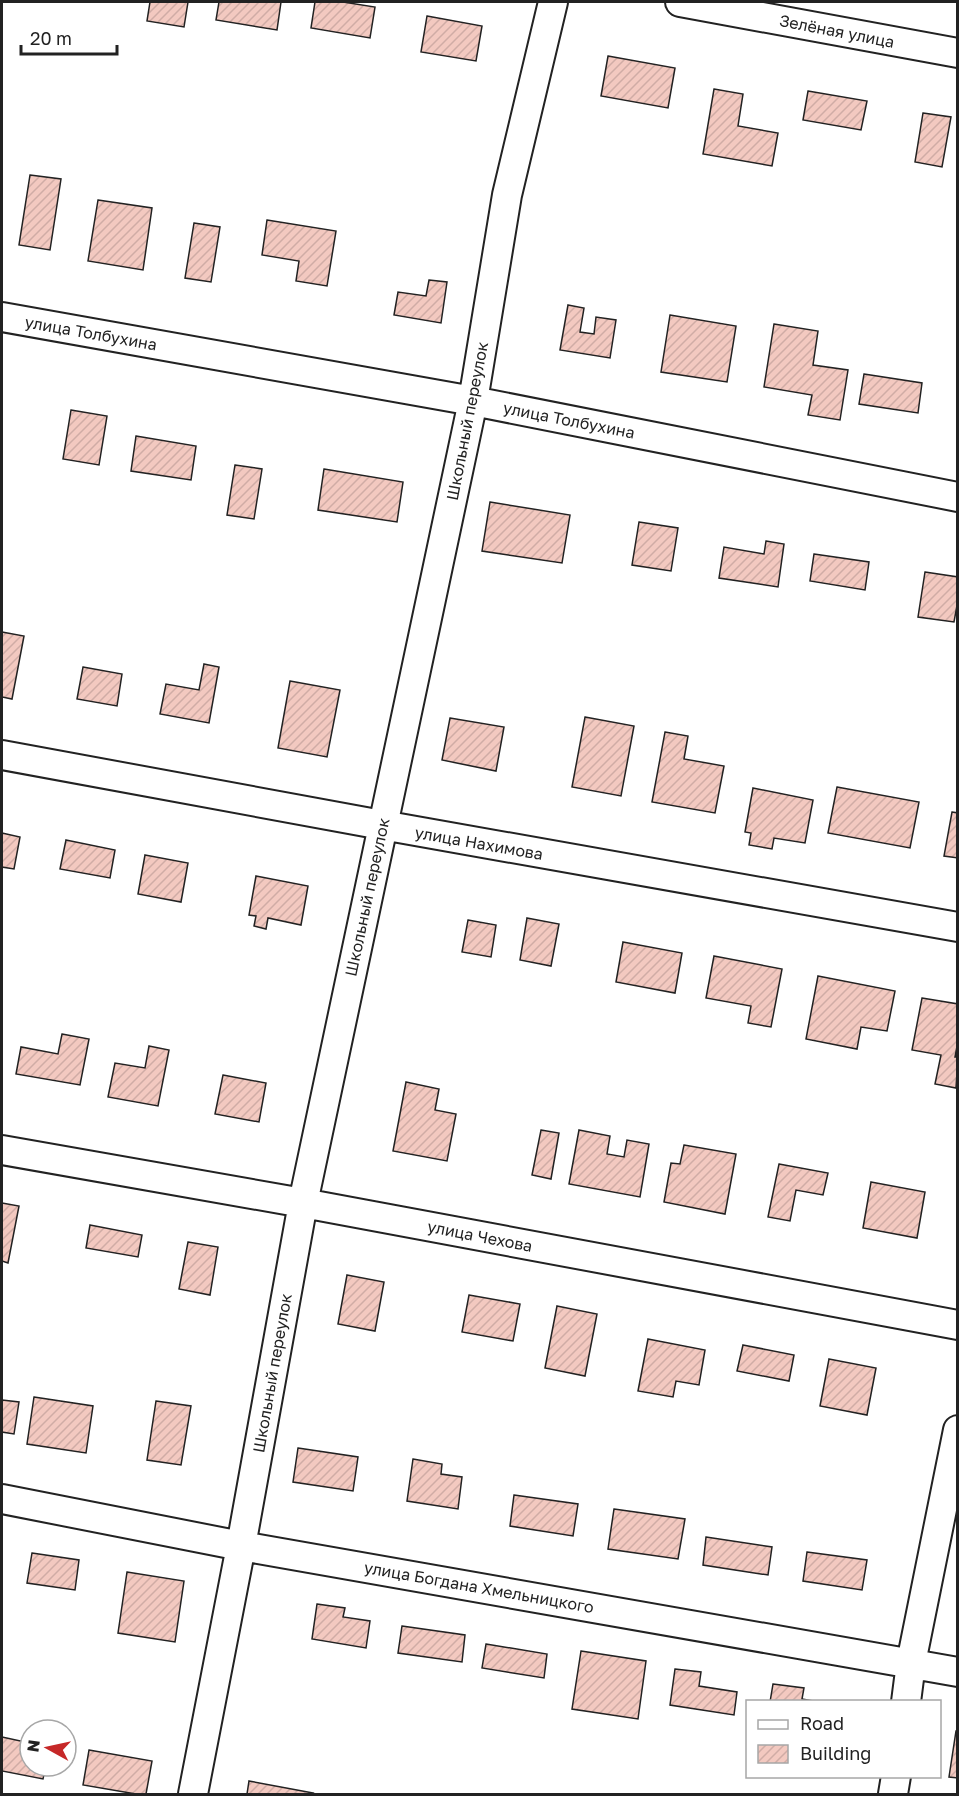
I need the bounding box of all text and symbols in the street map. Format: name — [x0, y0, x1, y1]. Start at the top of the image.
street label: Зелёная улица — [778, 10, 896, 52]
scale bar — [21, 18, 117, 56]
text: 20 m — [30, 27, 72, 49]
street label: улица Толбухина — [23, 312, 159, 354]
street label: Школьный переулок — [442, 340, 492, 502]
street label: улица Толбухина — [501, 397, 637, 443]
street label: Школьный переулок — [340, 816, 394, 978]
street label: улица Нахимова — [413, 822, 545, 864]
street label: улица Чехова — [426, 1216, 534, 1256]
street label: Школьный переулок — [248, 1292, 296, 1454]
street label: улица Богдана Хмельницкого — [362, 1557, 596, 1617]
legend — [746, 1700, 941, 1778]
text: Road — [800, 1712, 844, 1734]
north arrow — [18, 1718, 78, 1778]
text: N — [22, 1738, 44, 1753]
text: Building — [800, 1742, 871, 1764]

